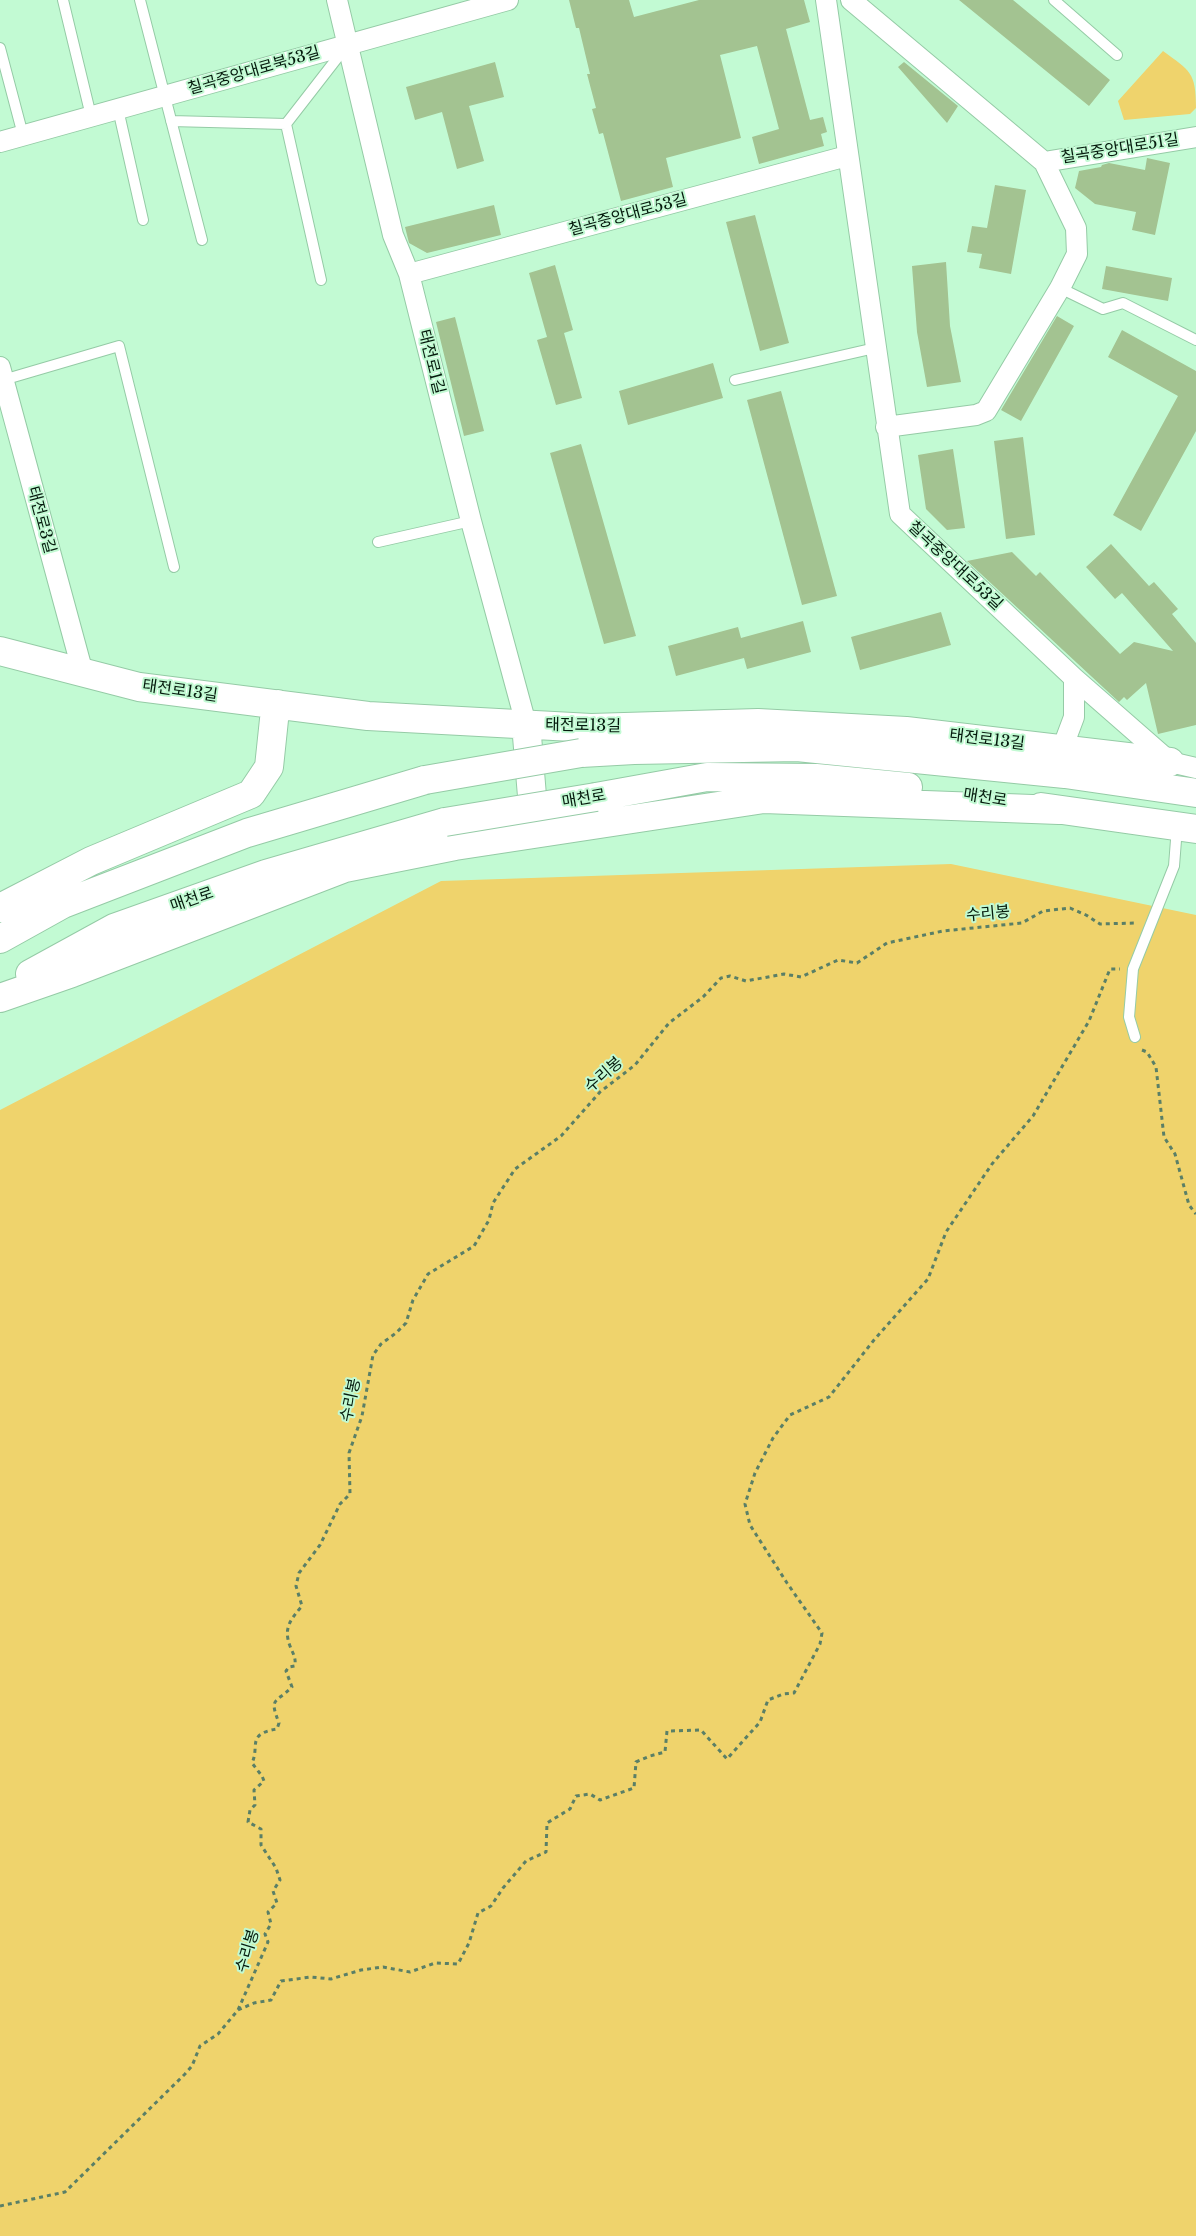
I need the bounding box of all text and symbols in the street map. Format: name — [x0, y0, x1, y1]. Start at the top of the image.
street label: 칠곡중앙대로북53길 — [186, 43, 322, 99]
street label: 칠곡중앙대로51길 — [1060, 130, 1180, 168]
street label: 칠곡중앙대로53길 — [567, 190, 689, 240]
street label: 태전로1길 — [414, 328, 448, 396]
street label: 태전로3길 — [23, 484, 59, 556]
street label: 칠곡중앙대로53길 — [904, 517, 1006, 615]
street label: 태전로13길 — [141, 676, 219, 706]
street label: 태전로13길 — [545, 716, 621, 736]
street label: 태전로13길 — [948, 726, 1026, 754]
street label: 매천로 — [962, 785, 1008, 811]
street label: 매천로 — [561, 786, 607, 812]
street label: 매천로 — [168, 884, 216, 916]
street label: 수리봉 — [965, 903, 1011, 925]
street label: 수리봉 — [581, 1053, 627, 1097]
street label: 수리봉 — [337, 1376, 365, 1424]
street label: 수리봉 — [232, 1927, 264, 1975]

